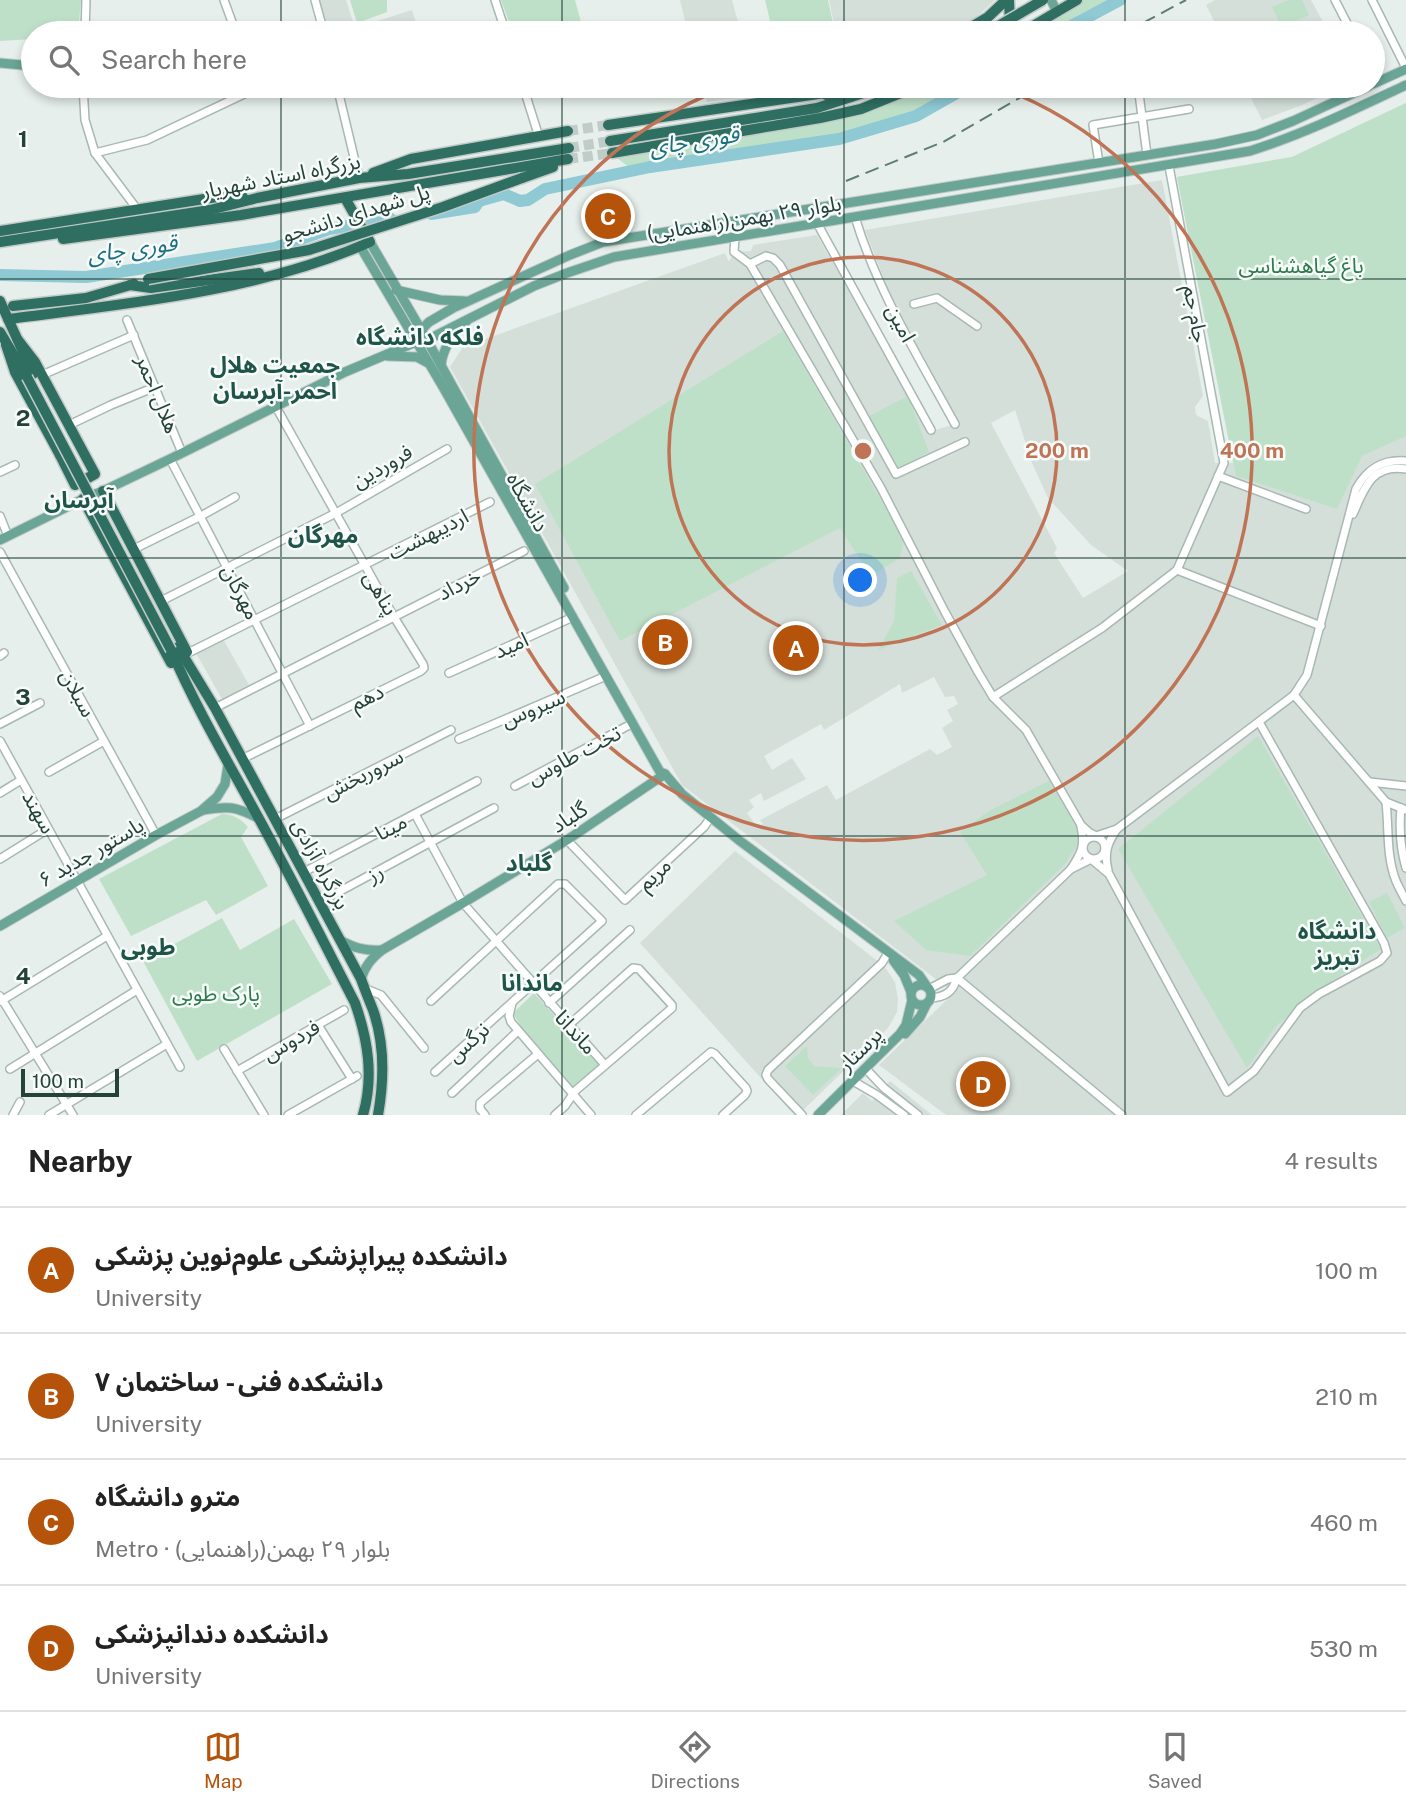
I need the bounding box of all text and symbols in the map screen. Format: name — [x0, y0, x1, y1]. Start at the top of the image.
search box — [21, 21, 1385, 98]
icon: search — [45, 41, 83, 79]
text: Search here — [101, 44, 247, 75]
water label: قوری چای — [647, 119, 743, 162]
text: 1 — [18, 125, 28, 152]
street label: بزرگراه استاد شهریار — [198, 148, 363, 204]
street label: پل شهدای دانشجو — [279, 179, 433, 248]
pin: C — [585, 190, 631, 242]
street label: بلوار ٢٩ بهمن(راهنمایی) — [645, 190, 843, 246]
water label: قوری چای — [85, 228, 181, 270]
park label: باغ گیاهشناسی — [1238, 253, 1364, 281]
street label: جام جم — [1175, 283, 1213, 345]
street label: امین — [881, 300, 921, 346]
district label: فلکه دانشگاه — [356, 323, 484, 350]
street label: هلال احمر — [131, 350, 185, 437]
district label: جمعیت هلال احمر-آبرسان — [210, 351, 340, 405]
text: 2 — [16, 404, 30, 431]
text: 200 m — [1025, 438, 1089, 463]
text: 400 m — [1220, 438, 1284, 463]
street label: فروردین — [347, 439, 417, 493]
centre of rings — [851, 439, 875, 463]
street label: دانشگاه — [502, 468, 554, 536]
district label: آبرسان — [44, 486, 114, 514]
street label: اردیبهشت — [384, 503, 472, 565]
district label: مهرگان — [288, 521, 358, 549]
street label: مهرگان — [217, 560, 265, 624]
street label: خرداد — [433, 563, 485, 605]
your location — [843, 563, 877, 597]
street label: پناهی — [357, 566, 404, 620]
pin: B — [642, 616, 688, 668]
pin: A — [773, 622, 819, 674]
street label: امید — [490, 626, 532, 664]
street label: سبلان — [55, 665, 101, 721]
street label: دهم — [346, 678, 389, 718]
text: 3 — [15, 683, 31, 710]
street label: سیروس — [497, 683, 569, 733]
street label: تخت طاوس — [523, 720, 625, 790]
street label: سروربخش — [319, 743, 407, 805]
street label: سهند — [17, 786, 61, 838]
street label: گلباد — [546, 796, 592, 838]
street label: مینا — [371, 808, 411, 846]
street label: پاستور جدید ۶ — [34, 812, 149, 893]
street label: بزرگراه آزادی — [287, 814, 355, 914]
district label: گلباد — [506, 849, 553, 876]
street label: مریم — [632, 852, 678, 898]
street label: رز — [361, 858, 388, 888]
district label: دانشگاه تبریز — [1298, 917, 1376, 971]
district label: طوبی — [121, 933, 175, 961]
text: 4 — [15, 962, 31, 989]
district label: ماندانا — [501, 969, 563, 996]
park label: پارک طوبی — [172, 981, 260, 1007]
street label: ماندانا — [550, 1005, 602, 1059]
street label: فردوس — [258, 1014, 324, 1066]
street label: نرگس — [442, 1017, 494, 1067]
street label: پرستار — [832, 1022, 888, 1078]
pin: D — [960, 1058, 1006, 1110]
scale bar — [21, 1066, 119, 1098]
text: 100 m — [32, 1070, 84, 1092]
text: Nearby — [28, 1143, 132, 1179]
text: 4 results — [1284, 1147, 1378, 1174]
text: دانشکده پیراپزشکی علوم‌نوین پزشکی — [95, 1240, 508, 1271]
text: A — [43, 1257, 59, 1284]
text: 100 m — [1315, 1257, 1378, 1284]
text: University — [95, 1284, 202, 1311]
text: دانشکده فنی - ساختمان ۷ — [95, 1366, 383, 1397]
text: B — [43, 1383, 59, 1410]
text: 210 m — [1315, 1383, 1378, 1410]
text: University — [95, 1410, 202, 1437]
text: مترو دانشگاه — [95, 1481, 240, 1512]
text: C — [43, 1509, 59, 1536]
text: 460 m — [1310, 1509, 1378, 1536]
text: Metro · بلوار ٢٩ بهمن(راهنمایی) — [95, 1535, 390, 1562]
text: دانشکده دندانپزشکی — [95, 1618, 329, 1649]
text: D — [43, 1635, 59, 1662]
text: 530 m — [1309, 1635, 1378, 1662]
text: University — [95, 1662, 202, 1689]
tab: Map — [204, 1728, 243, 1792]
tab: Directions — [651, 1728, 740, 1792]
tab: Saved — [1148, 1728, 1202, 1792]

